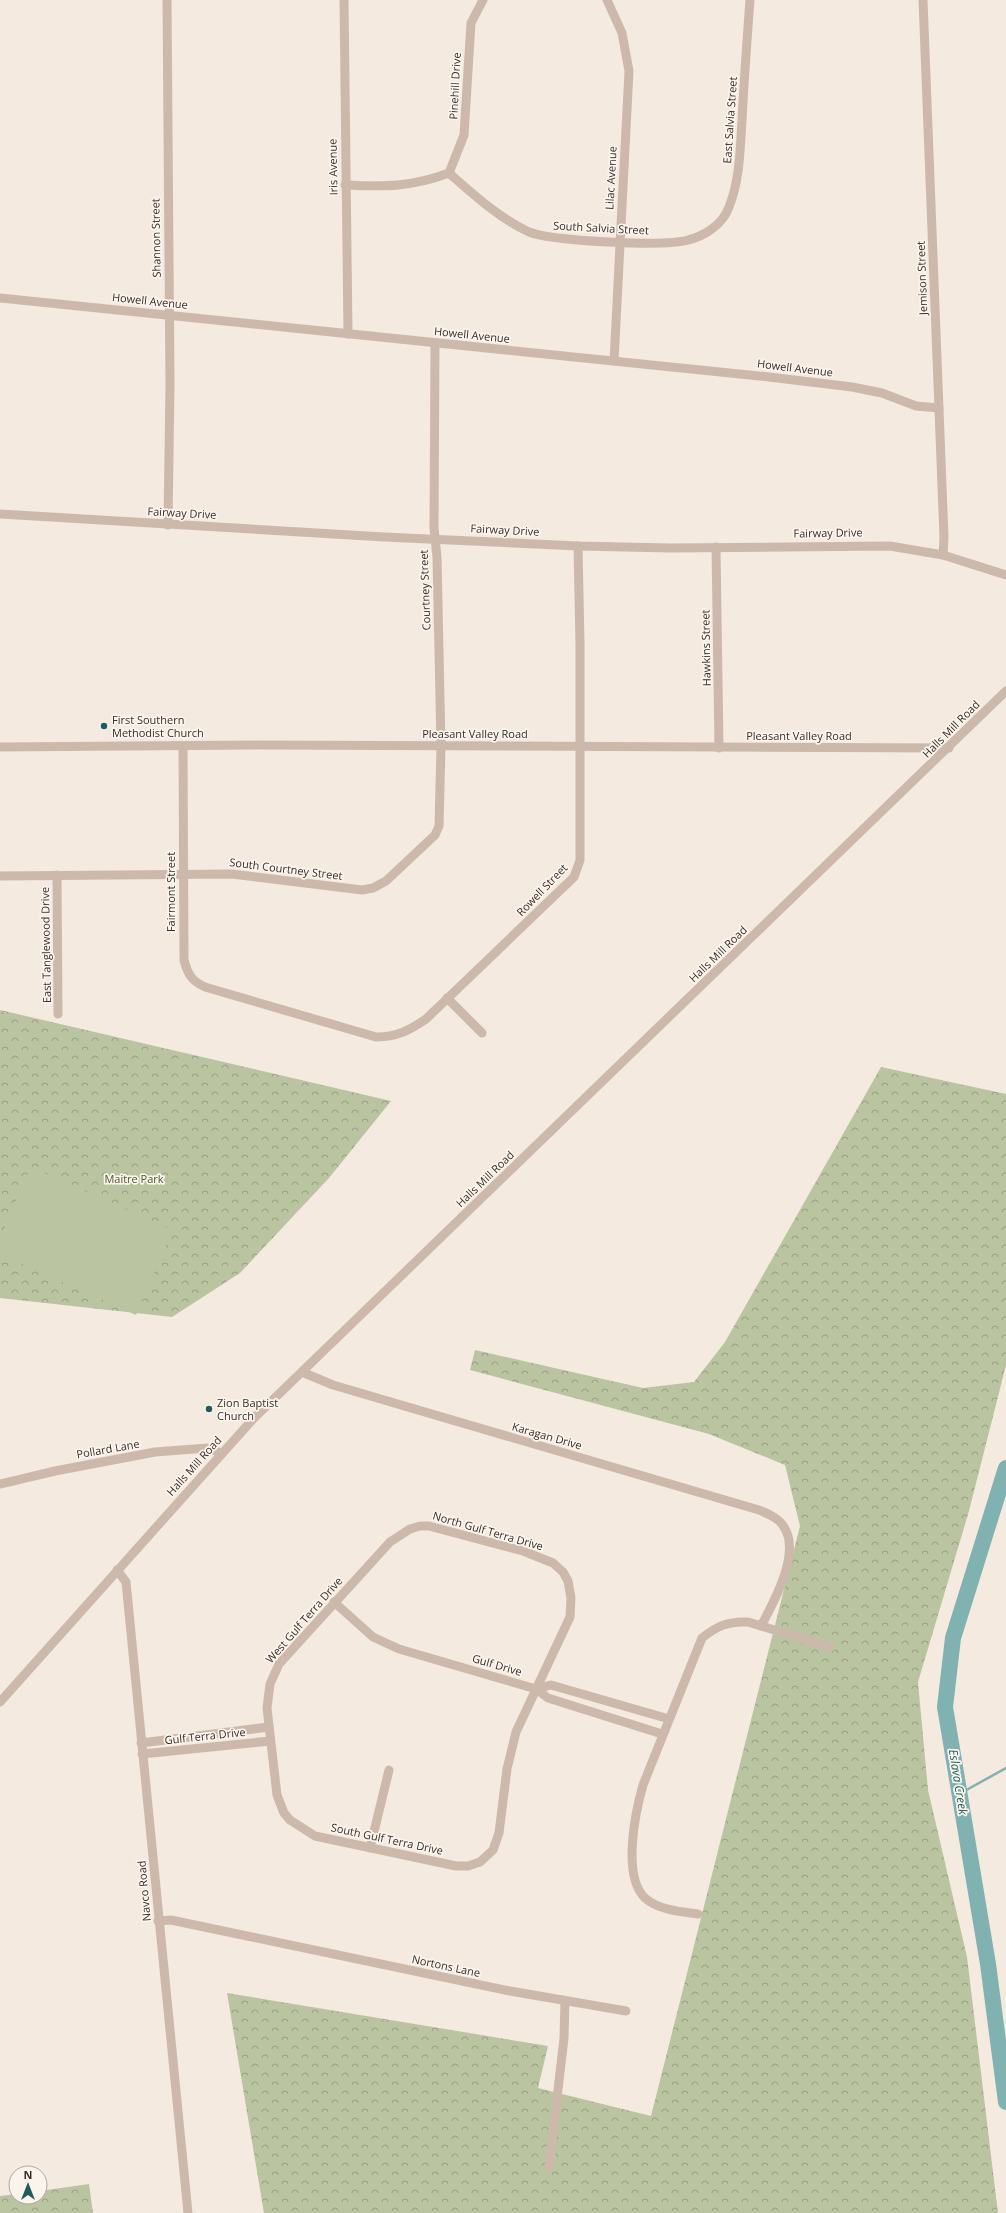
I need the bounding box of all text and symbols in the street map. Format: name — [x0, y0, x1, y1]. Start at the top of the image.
street label: Pinehill Drive — [445, 52, 464, 120]
street label: East Salvia Street — [719, 76, 740, 164]
street label: Iris Avenue — [325, 139, 340, 196]
street label: Lilac Avenue — [601, 146, 620, 210]
street label: Shannon Street — [147, 198, 164, 278]
street label: South Salvia Street — [553, 218, 649, 238]
street label: Jemison Street — [913, 241, 930, 316]
street label: Howell Avenue — [111, 289, 189, 312]
street label: Howell Avenue — [433, 323, 511, 346]
street label: Howell Avenue — [756, 355, 834, 380]
street label: Fairway Drive — [147, 503, 217, 522]
street label: Fairway Drive — [470, 520, 540, 539]
street label: Fairway Drive — [793, 524, 863, 541]
street label: Courtney Street — [416, 549, 433, 631]
street label: Hawkins Street — [697, 609, 714, 687]
street label: Halls Mill Road — [919, 697, 983, 761]
place label: First Southern Methodist Church — [112, 712, 204, 740]
marker: First Southern Methodist Church — [99, 721, 109, 731]
street label: Pleasant Valley Road — [422, 726, 528, 741]
street label: Pleasant Valley Road — [746, 728, 852, 743]
street label: Fairmont Street — [163, 852, 178, 932]
street label: South Courtney Street — [229, 854, 343, 883]
street label: Rowell Street — [513, 860, 570, 919]
street label: East Tanglewood Drive — [37, 887, 54, 1003]
street label: Halls Mill Road — [685, 922, 750, 985]
street label: Halls Mill Road — [452, 1147, 517, 1210]
park label: Maitre Park — [104, 1171, 164, 1186]
place label: Zion Baptist Church — [217, 1395, 278, 1423]
marker: Zion Baptist Church — [204, 1404, 214, 1414]
street label: Karagan Drive — [510, 1418, 584, 1453]
street label: Halls Mill Road — [163, 1433, 224, 1499]
street label: Pollard Lane — [75, 1436, 141, 1461]
street label: North Gulf Terra Drive — [431, 1508, 545, 1553]
street label: West Gulf Terra Drive — [262, 1573, 345, 1666]
street label: Gulf Drive — [471, 1650, 524, 1679]
street label: Gulf Terra Drive — [164, 1724, 246, 1747]
water label: Eslava Creek — [945, 1748, 972, 1817]
street label: South Gulf Terra Drive — [330, 1819, 444, 1858]
street label: Navco Road — [133, 1860, 154, 1922]
street label: Nortons Lane — [411, 1951, 482, 1980]
north arrow — [8, 2165, 48, 2205]
text: N — [24, 2167, 32, 2182]

